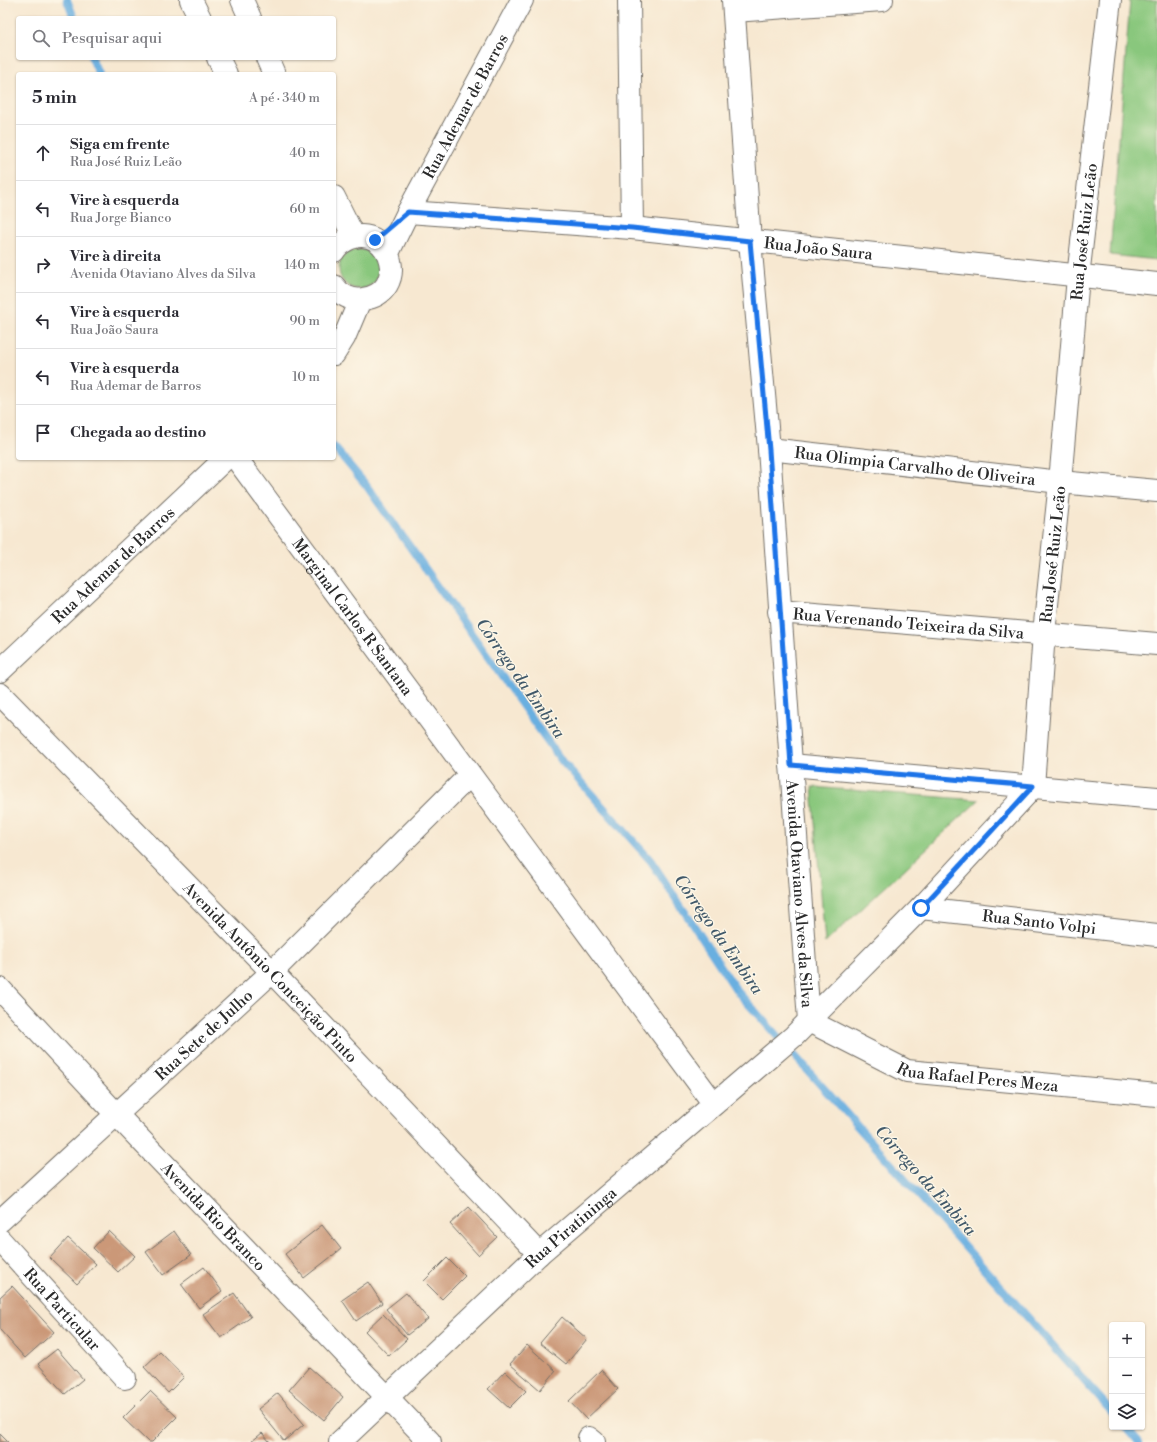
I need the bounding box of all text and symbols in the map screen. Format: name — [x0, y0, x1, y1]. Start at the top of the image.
search box — [16, 16, 336, 60]
icon: search — [30, 27, 52, 49]
text: Pesquisar aqui — [62, 29, 162, 48]
street label: Rua Ademar de Barros — [419, 31, 513, 182]
text: 5 min — [32, 87, 77, 109]
text: A pé · 340 m — [249, 90, 320, 106]
text: Siga em frente — [70, 135, 170, 154]
icon: ahead — [32, 142, 54, 164]
text: 40 m — [290, 145, 320, 161]
text: Rua José Ruiz Leão — [70, 154, 182, 170]
street label: Rua José Ruiz Leão — [1067, 162, 1102, 301]
text: Vire à esquerda — [70, 191, 179, 210]
icon: left — [32, 198, 54, 220]
text: 60 m — [289, 201, 320, 217]
text: Rua Jorge Bianco — [70, 210, 171, 226]
route end — [366, 231, 384, 249]
street label: Rua João Saura — [763, 233, 875, 265]
text: Vire à direita — [70, 247, 161, 266]
icon: right — [32, 254, 54, 276]
text: 140 m — [284, 257, 320, 273]
text: Avenida Otaviano Alves da Silva — [70, 266, 256, 282]
text: Vire à esquerda — [70, 303, 179, 322]
icon: left — [32, 310, 54, 332]
text: 90 m — [289, 313, 320, 329]
text: Rua João Saura — [70, 322, 159, 338]
text: Vire à esquerda — [70, 359, 179, 378]
icon: left — [32, 366, 54, 388]
text: 10 m — [292, 369, 320, 385]
text: Rua Ademar de Barros — [70, 378, 201, 394]
icon: arrive — [32, 422, 54, 444]
text: Chegada ao destino — [70, 423, 206, 442]
street label: Rua Olimpia Carvalho de Oliveira — [793, 443, 1037, 490]
street label: Rua José Ruiz Leão — [1036, 485, 1071, 624]
street label: Rua Ademar de Barros — [48, 503, 179, 628]
street label: Marginal Carlos R Santana — [288, 534, 418, 700]
street label: Rua Verenando Teixeira da Silva — [792, 604, 1026, 644]
water label: Córrego da Embira — [471, 614, 570, 743]
street label: Avenida Otaviano Alves da Silva — [781, 778, 817, 1009]
water label: Córrego da Embira — [669, 870, 768, 999]
street label: Avenida Antônio Conceição Pinto — [178, 877, 362, 1067]
route start — [912, 899, 930, 917]
street label: Rua Santo Volpi — [981, 906, 1097, 939]
street label: Rua Sete de Julho — [151, 986, 257, 1085]
street label: Rua Rafael Peres Meza — [893, 1058, 1060, 1097]
water label: Córrego da Embira — [870, 1121, 981, 1241]
street label: Avenida Rio Branco — [156, 1158, 270, 1275]
street label: Rua Piratininga — [521, 1183, 622, 1273]
street label: Rua Particular — [19, 1264, 104, 1355]
map controls — [1109, 1322, 1145, 1430]
button: + — [1109, 1322, 1145, 1358]
button: − — [1109, 1358, 1145, 1394]
button: layers — [1109, 1394, 1145, 1430]

